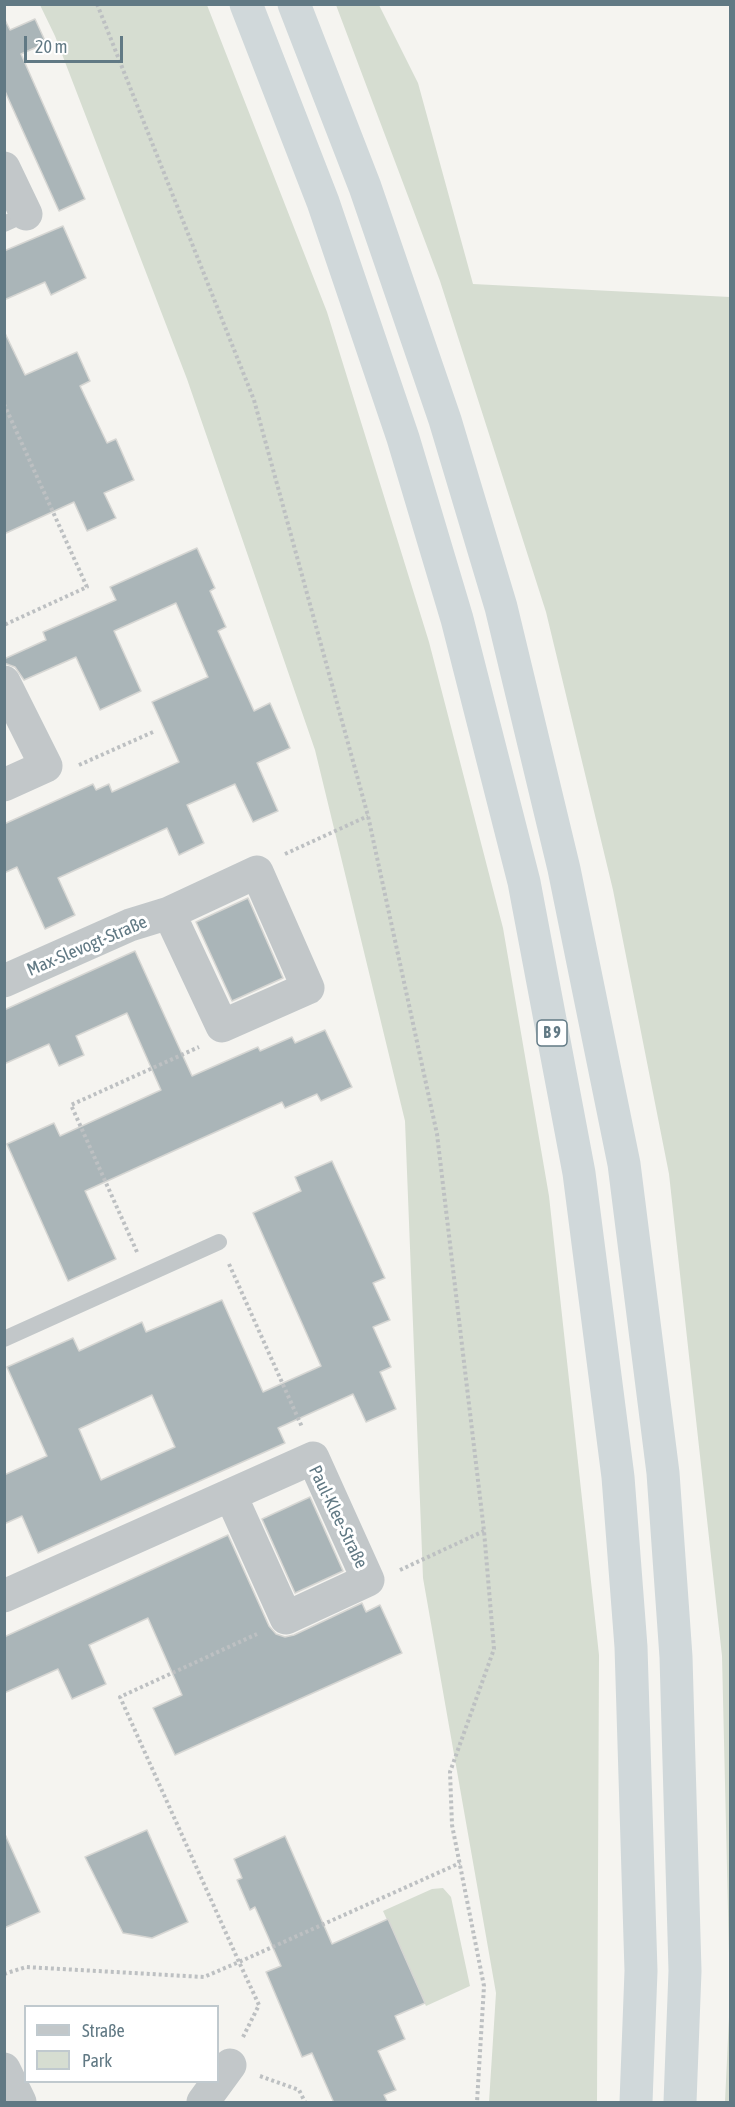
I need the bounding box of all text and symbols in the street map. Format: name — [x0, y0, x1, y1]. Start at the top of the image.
scale bar — [27, 24, 126, 62]
text: 20 m — [35, 36, 67, 57]
street label: Max-Slevogt-Straße — [24, 911, 150, 981]
road number: B 9 — [537, 1020, 567, 1046]
street label: Paul-Klee-Straße — [304, 1462, 372, 1572]
legend — [24, 2005, 219, 2083]
text: Straße — [82, 2020, 125, 2041]
text: Park — [82, 2050, 112, 2071]

